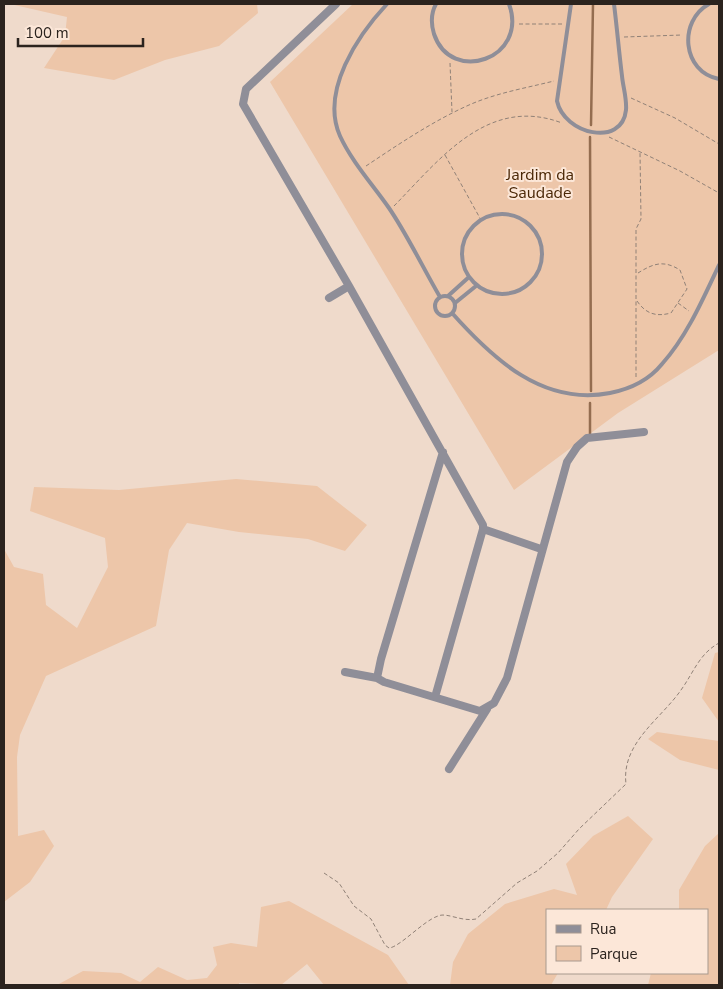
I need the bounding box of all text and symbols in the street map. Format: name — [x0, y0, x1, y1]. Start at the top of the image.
scale bar — [18, 15, 142, 47]
text: 100 m — [25, 23, 69, 43]
park label: Jardim da Saudade — [505, 164, 574, 204]
legend — [546, 909, 708, 974]
text: Rua — [590, 919, 616, 939]
text: Parque — [590, 944, 638, 964]

